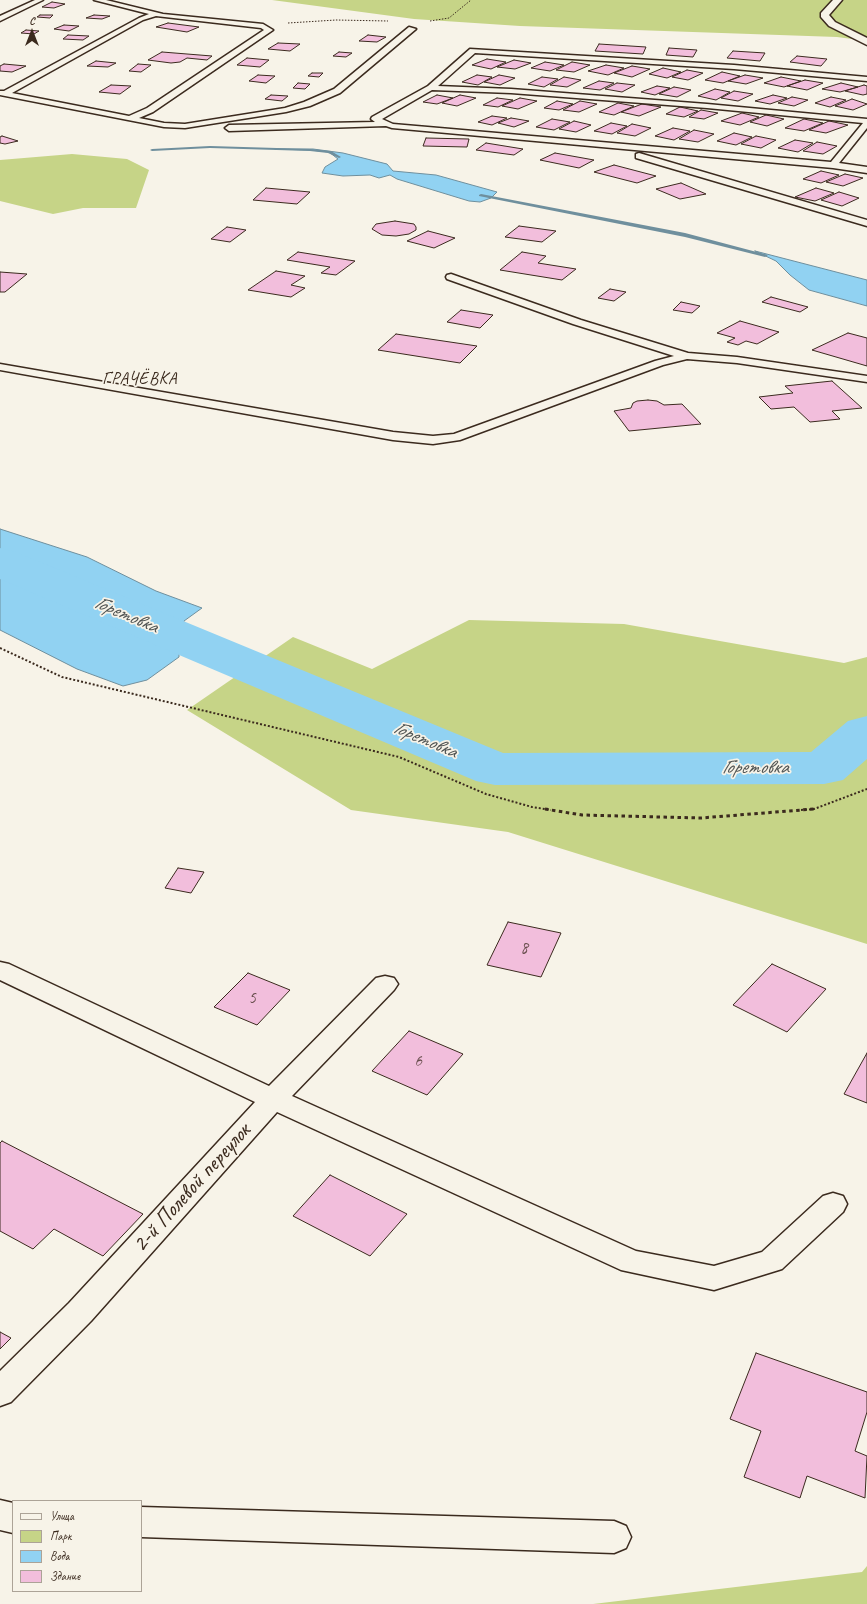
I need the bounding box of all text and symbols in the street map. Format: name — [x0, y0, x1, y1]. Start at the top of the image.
north arrow — [12, 12, 52, 52]
text: С — [29, 13, 35, 27]
district label: ГРАЧЁВКА — [102, 370, 178, 390]
water label: Горетовка — [91, 591, 161, 639]
water label: Горетовка — [390, 716, 460, 764]
water label: Горетовка — [722, 756, 788, 780]
house number: 8 — [520, 939, 528, 959]
house number: 5 — [248, 989, 256, 1009]
house number: 6 — [414, 1052, 422, 1072]
street label: 2-й Полевой переулок — [127, 1118, 257, 1258]
legend — [12, 1500, 142, 1592]
text: Улица — [50, 1508, 74, 1524]
text: Парк — [50, 1528, 71, 1544]
text: Вода — [50, 1548, 69, 1564]
text: Здание — [50, 1568, 80, 1584]

